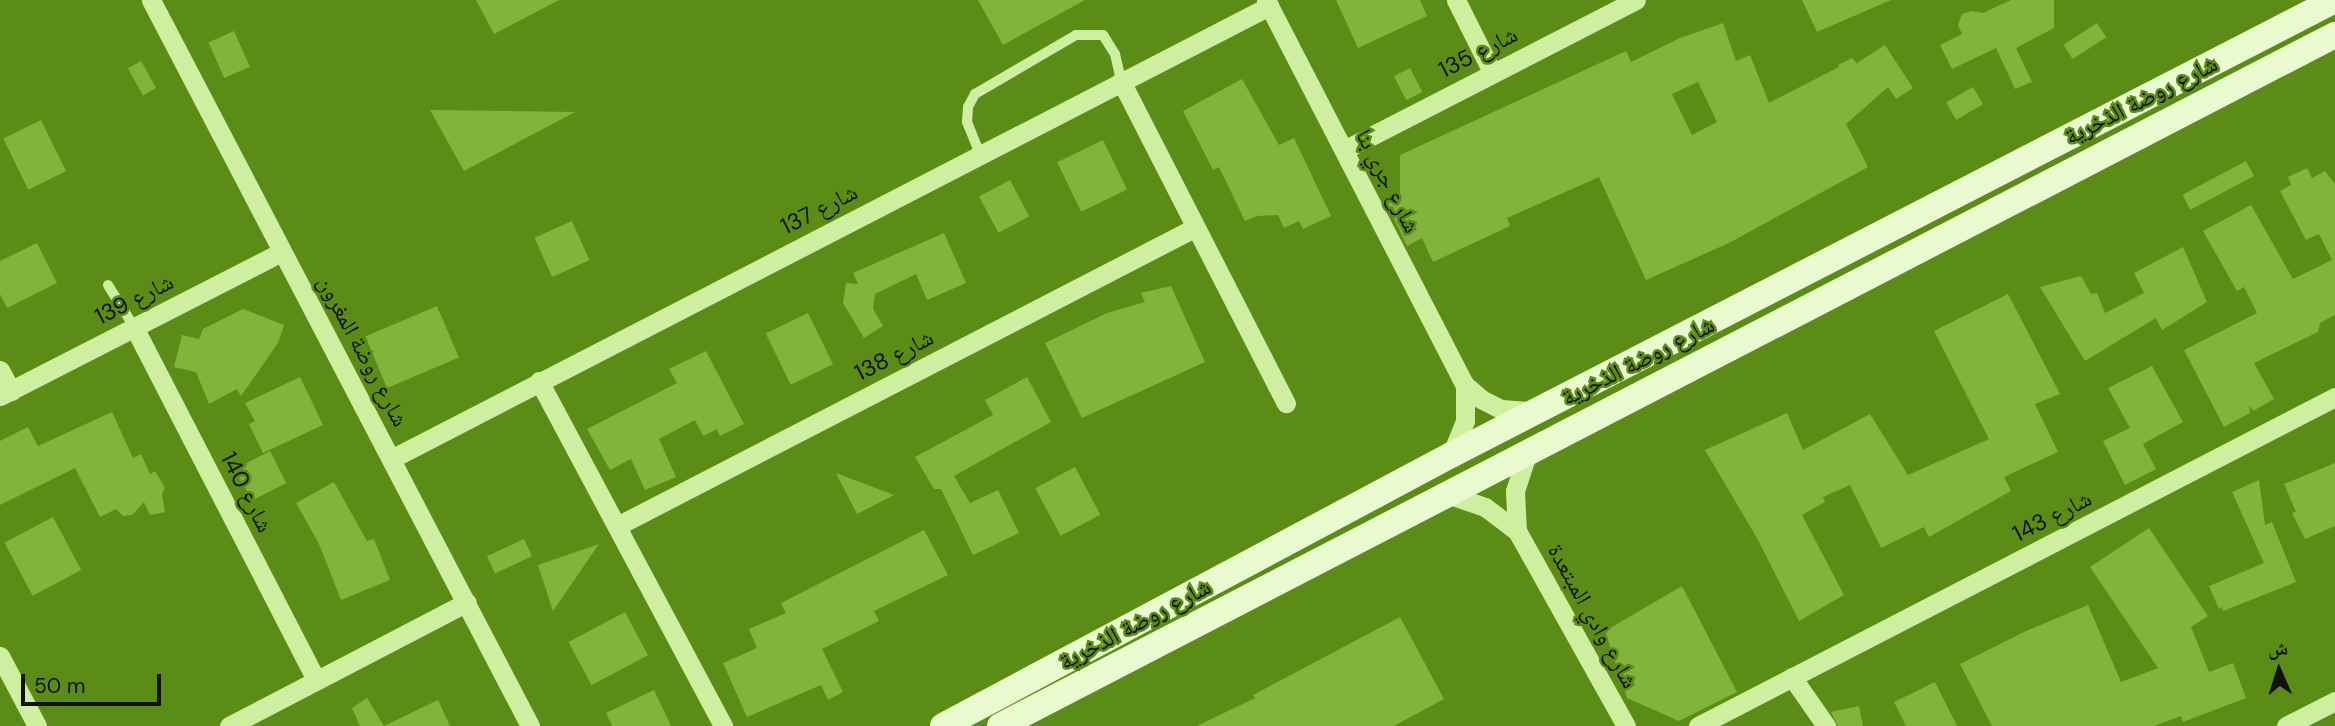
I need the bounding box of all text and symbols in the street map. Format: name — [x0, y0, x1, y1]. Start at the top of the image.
street label: شارع 135 — [1434, 20, 1522, 84]
street label: شارع روضة الذخرية — [2060, 50, 2222, 150]
street label: شارع جري بنا — [1350, 124, 1426, 238]
street label: شارع 137 — [776, 178, 862, 240]
street label: شارع 139 — [90, 268, 178, 330]
street label: شارع روضة المغرون — [312, 271, 414, 431]
street label: شارع روضة الذخرية — [1557, 311, 1719, 411]
street label: شارع 138 — [850, 324, 938, 386]
street label: شارع 140 — [215, 447, 279, 537]
street label: شارع 143 — [2008, 485, 2096, 547]
street label: شارع وادي المبتعدة — [1542, 539, 1644, 693]
street label: شارع روضة الذخرية — [1055, 572, 1215, 676]
north arrow — [2244, 635, 2314, 705]
text: ش — [2267, 636, 2289, 662]
scale bar — [24, 660, 164, 704]
text: 50 m — [34, 672, 85, 700]

